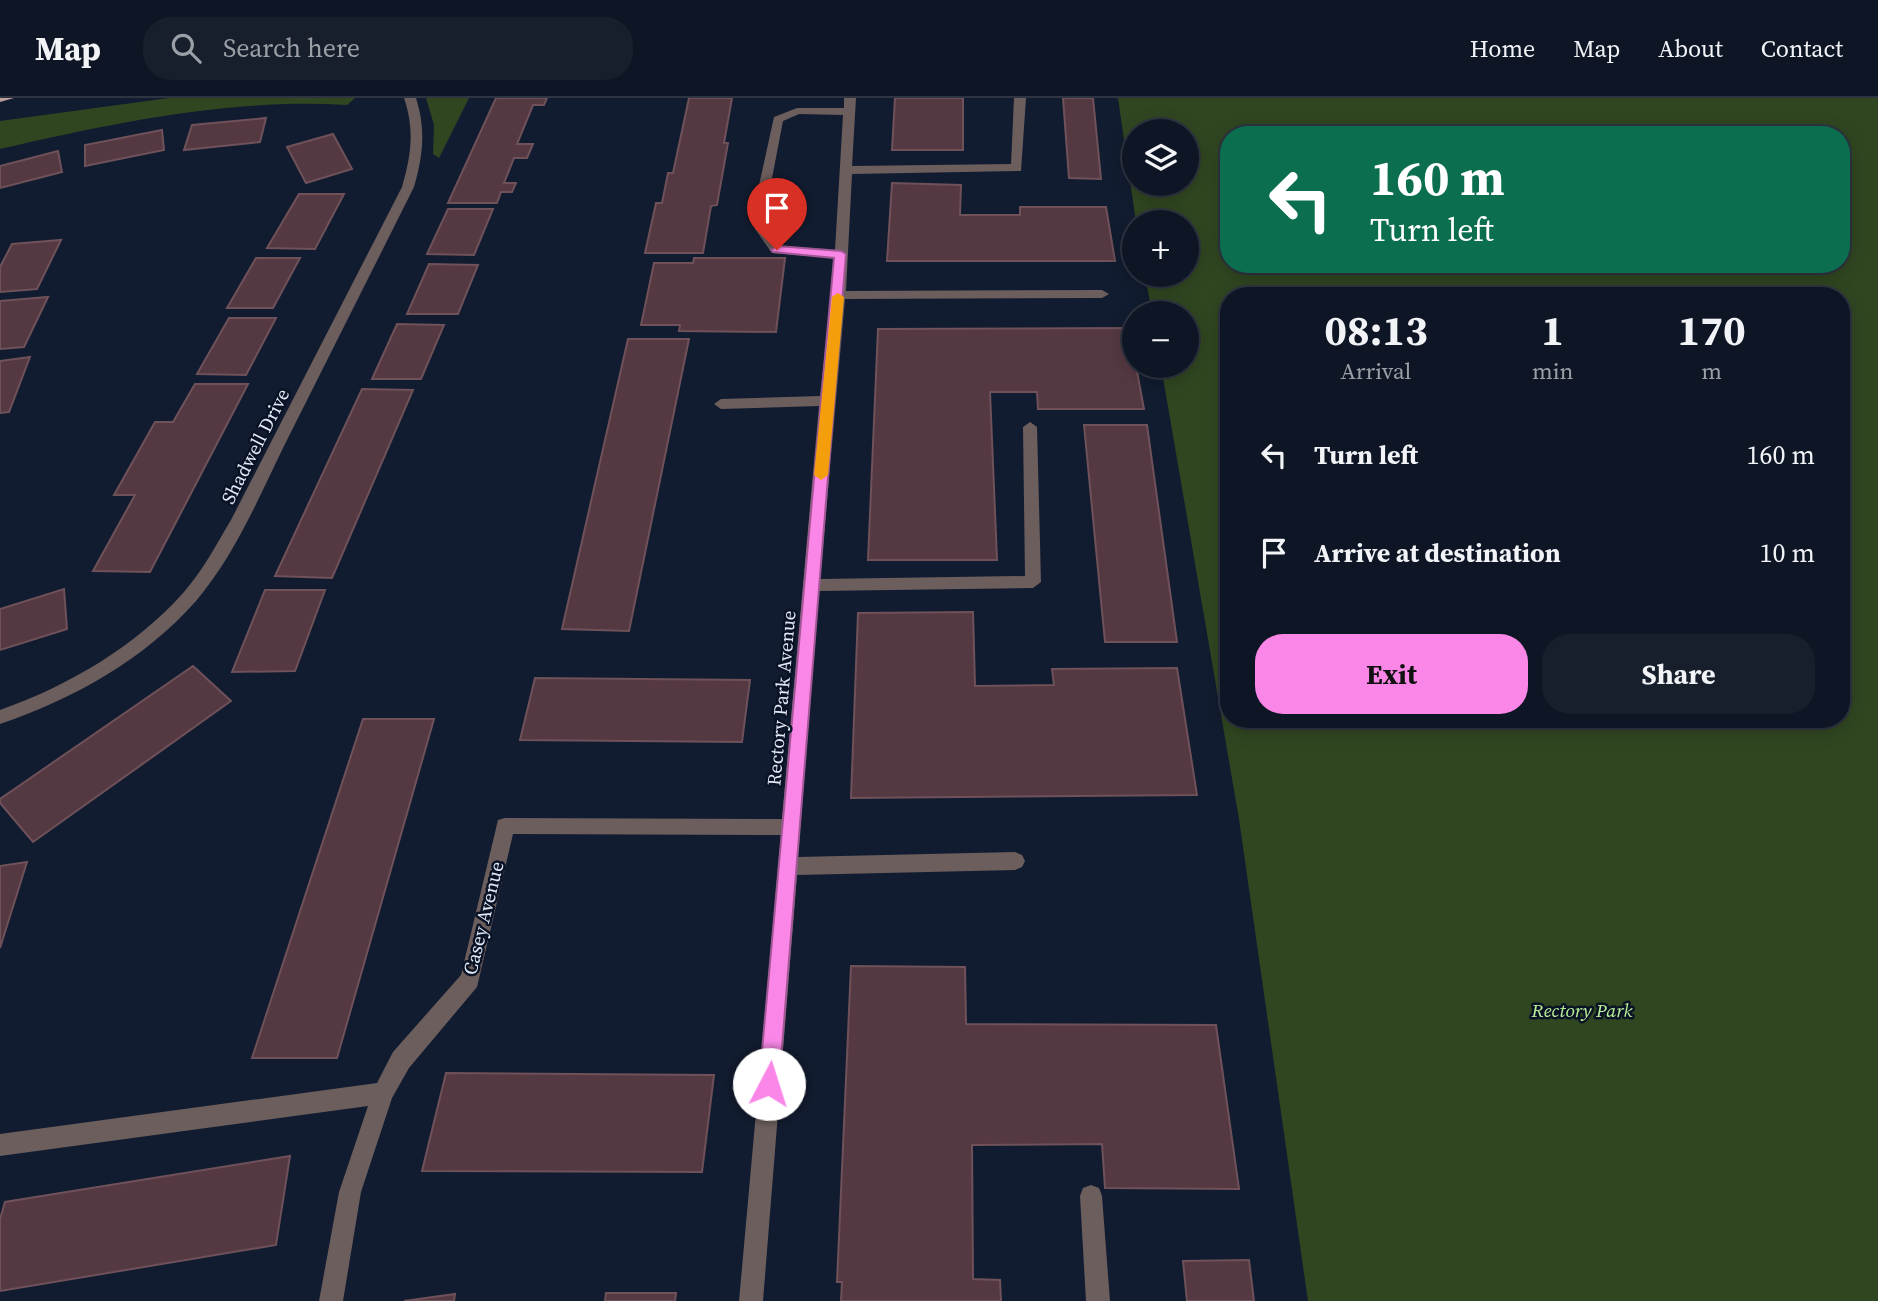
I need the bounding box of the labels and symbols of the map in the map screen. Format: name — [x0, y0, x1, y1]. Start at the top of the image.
pin — [747, 178, 807, 250]
street label: Shadwell Drive — [215, 384, 295, 508]
street label: Rectory Park Avenue — [760, 609, 802, 787]
street label: Casey Avenue — [456, 859, 510, 977]
park label: Rectory Park — [1531, 997, 1632, 1023]
position arrow — [732, 1047, 806, 1121]

